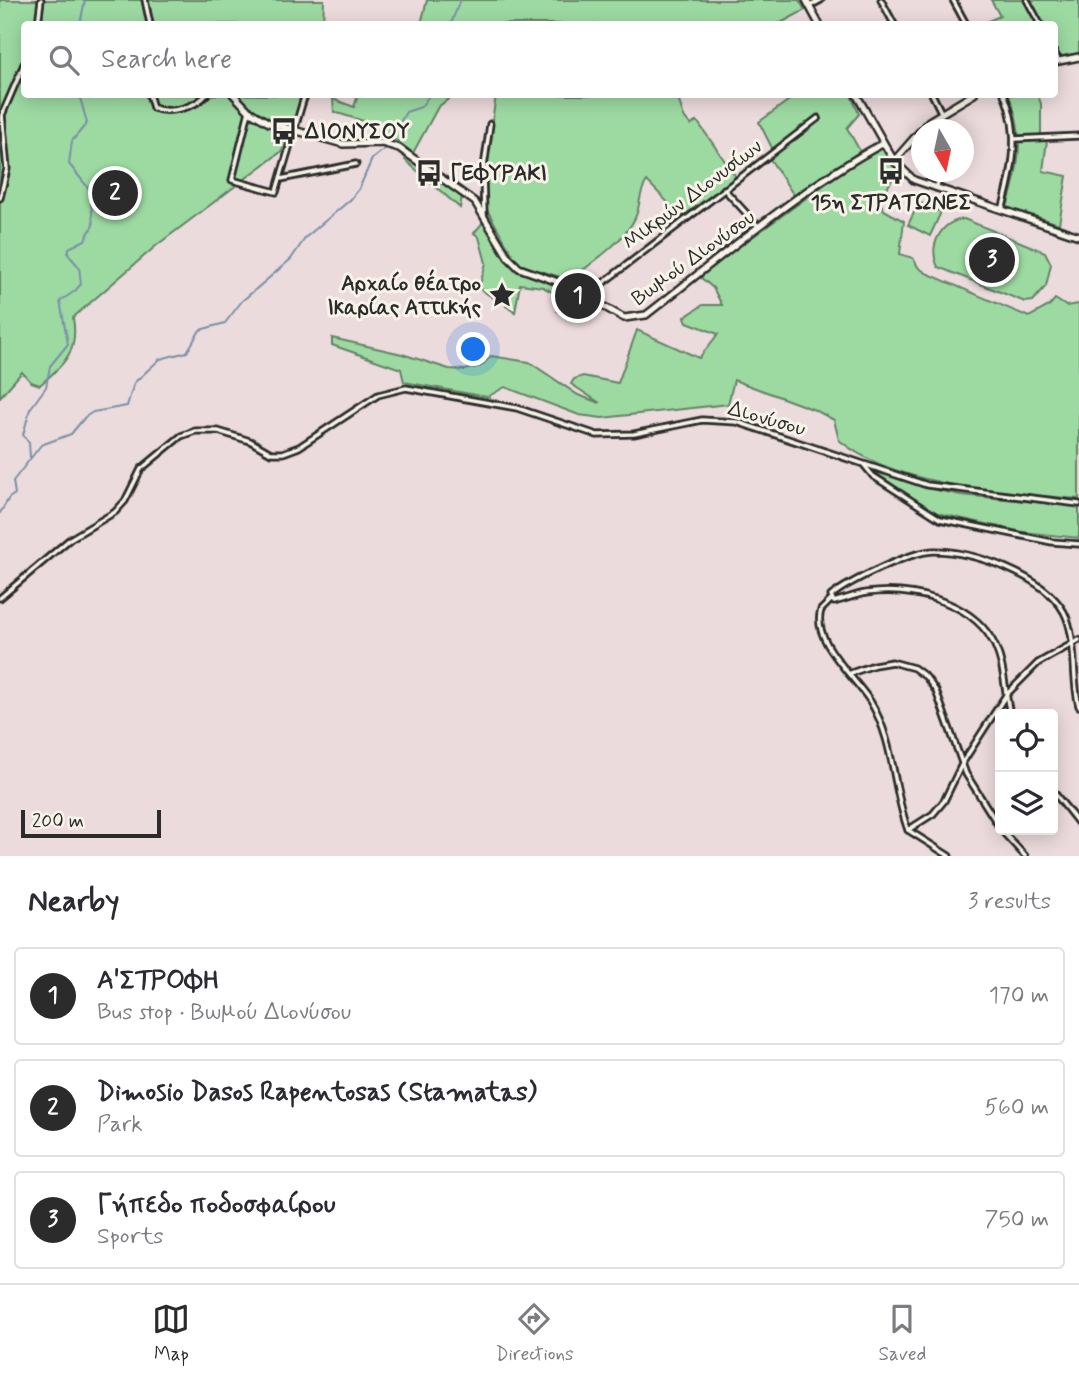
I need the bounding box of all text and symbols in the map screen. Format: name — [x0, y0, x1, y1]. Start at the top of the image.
search box — [21, 21, 1058, 98]
icon: search — [45, 41, 83, 79]
text: Search here — [101, 43, 232, 77]
bus stop icon: ΔΙΟΝΥΣΟΥ — [269, 116, 299, 146]
place label: ΔΙΟΝΥΣΟΥ — [304, 118, 410, 146]
north arrow — [911, 119, 974, 182]
street label: Μικρών Διονυσίων — [617, 133, 768, 257]
bus stop icon: 15η ΣΤΡΑΤΩΝΕΣ — [876, 156, 906, 186]
bus stop icon: ΓΕΦΥΡΑΚΙ — [414, 158, 444, 188]
place label: ΓΕΦΥΡΑΚΙ — [450, 160, 547, 188]
pin: 2 — [92, 167, 138, 219]
place label: 15η ΣΤΡΑΤΩΝΕΣ — [811, 189, 971, 217]
street label: Βωμού Διονύσου — [626, 203, 761, 312]
pin: 3 — [969, 234, 1015, 286]
place label: Αρχαίο θέατρο Ικαρίας Αττικής — [327, 269, 481, 322]
pin: 1 — [555, 270, 601, 322]
place icon: Αρχαίο θέατρο Ικαρίας Αττικής — [487, 280, 517, 310]
your location — [456, 332, 490, 366]
street label: Διονύσου — [725, 395, 809, 443]
map controls — [995, 709, 1058, 835]
button: locate — [995, 709, 1058, 772]
button: layers — [995, 772, 1058, 835]
scale bar — [21, 807, 161, 839]
text: 200 m — [32, 809, 84, 834]
text: Nearby — [28, 882, 119, 921]
text: 3 results — [968, 887, 1051, 917]
text: Α'ΣΤΡΟΦΗ — [97, 964, 219, 998]
text: 1 — [48, 981, 58, 1011]
text: 170 m — [989, 981, 1049, 1011]
text: Bus stop · Βωμού Διονύσου — [97, 998, 351, 1028]
text: Dimosio Dasos Rapentosas (Stamatas) — [97, 1076, 537, 1110]
text: 2 — [47, 1093, 59, 1123]
text: 560 m — [984, 1093, 1049, 1123]
text: Park — [97, 1110, 143, 1140]
text: Γήπεδο ποδοσφαίρου — [97, 1188, 335, 1222]
text: 3 — [48, 1205, 58, 1235]
text: 750 m — [984, 1205, 1049, 1235]
text: Sports — [97, 1222, 164, 1252]
tab: Map — [152, 1300, 190, 1367]
tab: Directions — [495, 1300, 574, 1367]
tab: Saved — [878, 1300, 926, 1367]

